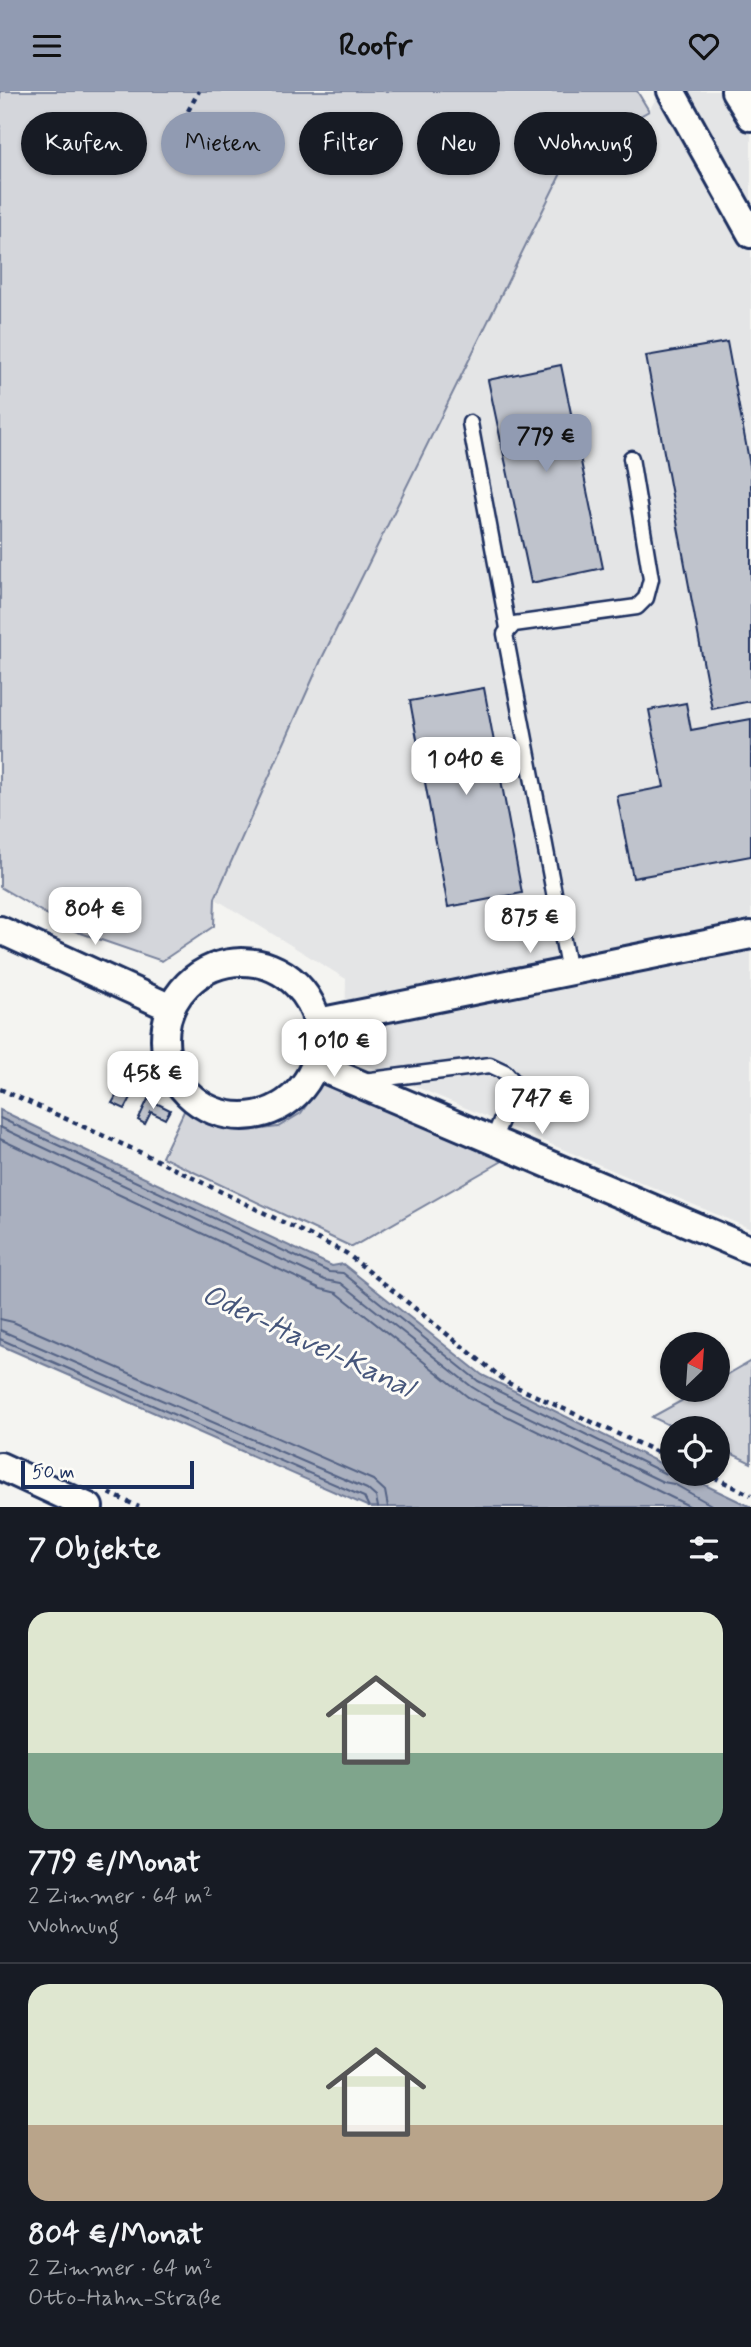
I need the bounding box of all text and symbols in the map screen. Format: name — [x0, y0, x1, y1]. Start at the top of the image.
text: Roofr — [339, 25, 412, 67]
icon: menu — [28, 27, 66, 65]
icon: heart — [685, 27, 723, 65]
chip: Kaufen — [21, 112, 147, 175]
chip: Mieten — [161, 112, 285, 175]
chip: Filter — [299, 112, 403, 175]
chip: Neu — [417, 112, 500, 175]
chip: Wohnung — [514, 112, 657, 175]
pin: 779 € — [497, 415, 595, 474]
text: 779 € — [517, 422, 575, 452]
pin: 1 040 € — [401, 737, 531, 797]
text: 1 040 € — [427, 745, 505, 775]
pin: 804 € — [46, 887, 144, 947]
text: 804 € — [65, 895, 126, 925]
pin: 875 € — [481, 895, 579, 955]
text: 875 € — [501, 903, 559, 933]
pin: 1 010 € — [269, 1019, 399, 1079]
text: 1 010 € — [298, 1027, 370, 1057]
pin: 458 € — [104, 1051, 202, 1111]
text: 458 € — [123, 1059, 183, 1089]
pin: 747 € — [493, 1077, 591, 1136]
text: 747 € — [511, 1084, 573, 1114]
water label: Oder-Havel-Kanal — [195, 1275, 423, 1409]
north arrow — [660, 1332, 730, 1402]
map controls — [660, 1332, 730, 1486]
button: locate — [660, 1416, 730, 1486]
scale bar — [21, 1458, 194, 1490]
text: 50 m — [32, 1460, 75, 1485]
text: 7 Objekte — [28, 1530, 161, 1569]
icon: filters — [685, 1530, 723, 1568]
icon: home — [313, 1657, 439, 1783]
text: 779 €/Monat — [28, 1843, 201, 1882]
text: 2 Zimmer · 64 m² — [28, 1882, 213, 1912]
text: Wohnung — [28, 1912, 119, 1942]
icon: home — [313, 2029, 439, 2155]
text: 804 €/Monat — [28, 2215, 203, 2254]
text: 2 Zimmer · 64 m² — [28, 2254, 213, 2284]
text: Otto-Hahn-Straße — [28, 2284, 222, 2314]

